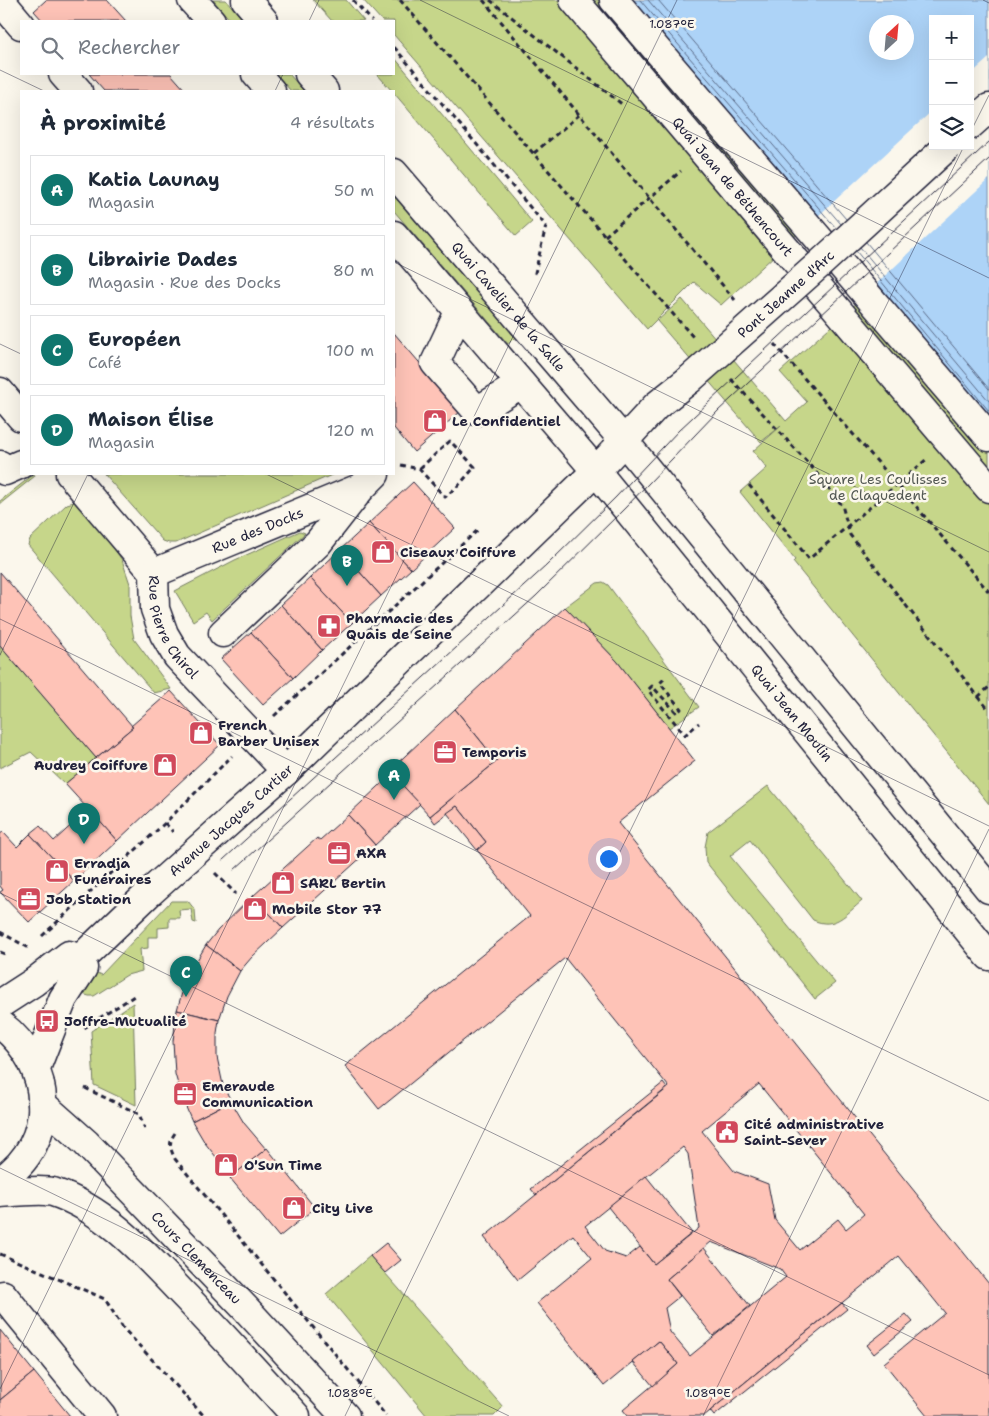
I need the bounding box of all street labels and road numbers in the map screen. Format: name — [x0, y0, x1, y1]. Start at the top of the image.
street label: Quai Jean de Béthencourt — [668, 113, 797, 260]
street label: Quai Cavelier de la Salle — [448, 238, 569, 375]
street label: Pont Jeanne d'Arc — [733, 246, 838, 342]
street label: Rue des Docks — [209, 503, 306, 557]
street label: Rue Pierre Chirol — [145, 575, 203, 683]
street label: Quai Jean Moulin — [747, 661, 837, 766]
street label: Avenue Jacques Cartier — [165, 760, 297, 880]
street label: Cours Clemenceau — [148, 1207, 245, 1308]

